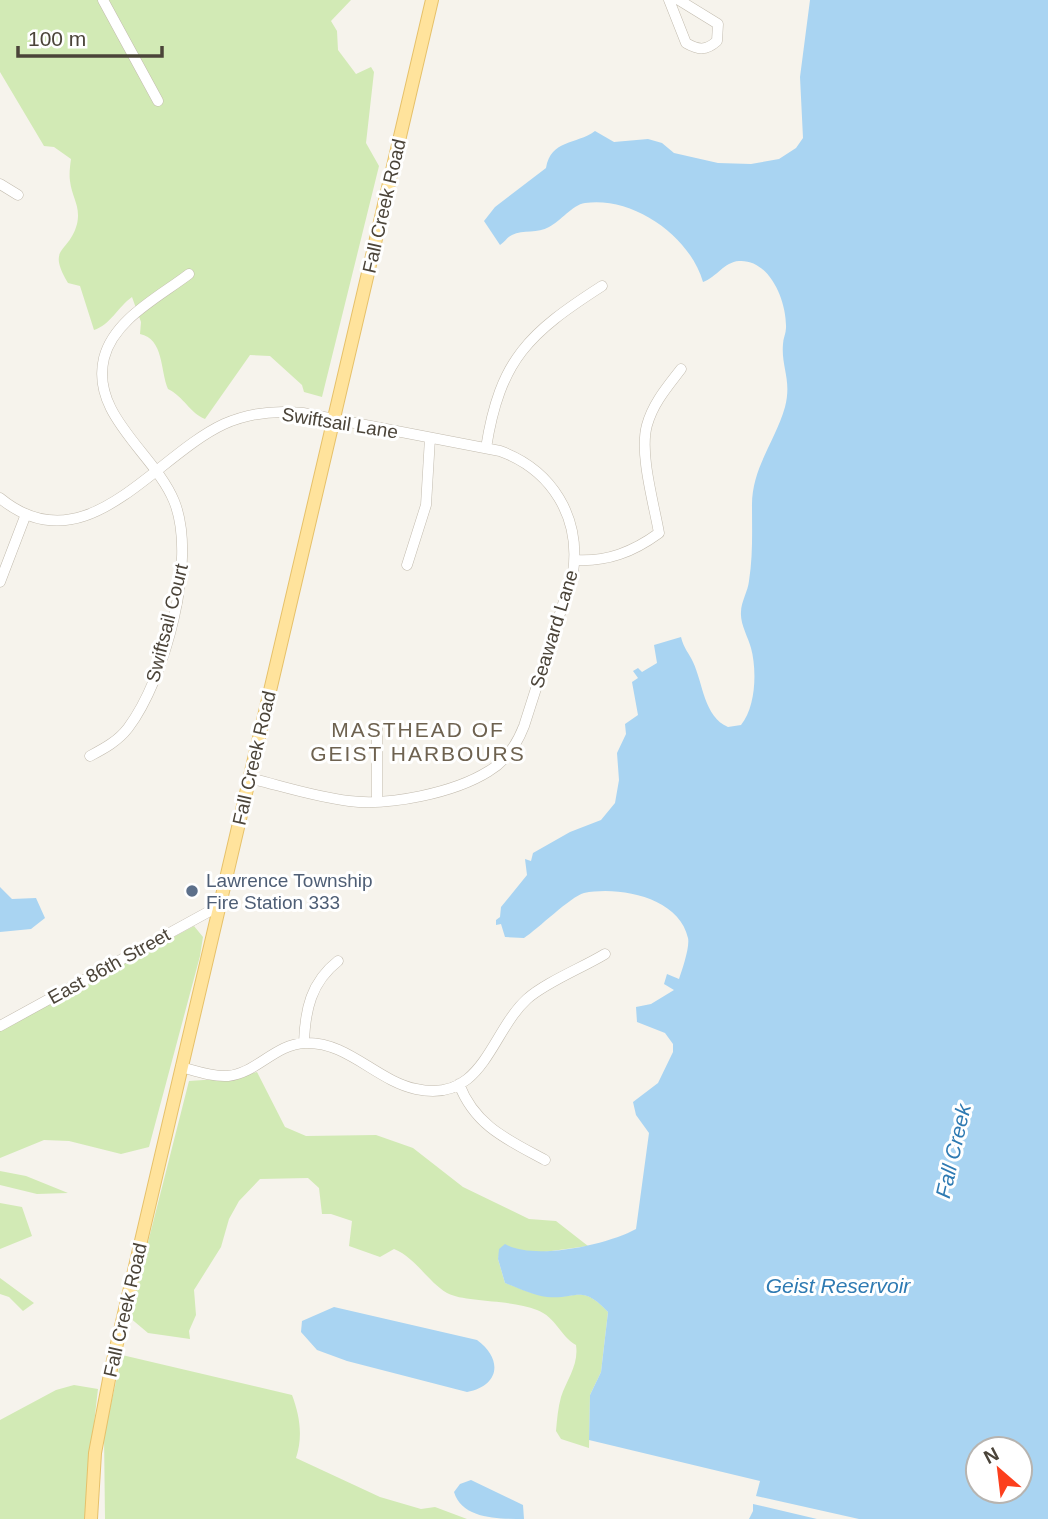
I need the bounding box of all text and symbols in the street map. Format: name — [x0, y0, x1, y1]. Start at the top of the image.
scale bar — [18, 14, 161, 58]
text: 100 m — [28, 27, 86, 50]
street label: Fall Creek Road — [358, 137, 410, 275]
street label: Swiftsail Lane — [280, 403, 400, 443]
street label: Swiftsail Court — [142, 561, 192, 684]
street label: Seaward Lane — [526, 567, 582, 691]
street label: Fall Creek Road — [228, 689, 280, 827]
district label: MASTHEAD OF GEIST HARBOURS — [310, 718, 526, 765]
place label: Lawrence Township Fire Station 333 — [206, 870, 373, 913]
marker: Lawrence Township Fire Station 333 — [184, 883, 200, 899]
street label: East 86th Street — [44, 923, 174, 1008]
water label: Fall Creek — [931, 1100, 975, 1200]
street label: Fall Creek Road — [99, 1241, 151, 1379]
water label: Geist Reservoir — [766, 1274, 911, 1297]
north arrow — [964, 1435, 1034, 1505]
text: N — [980, 1443, 1002, 1468]

